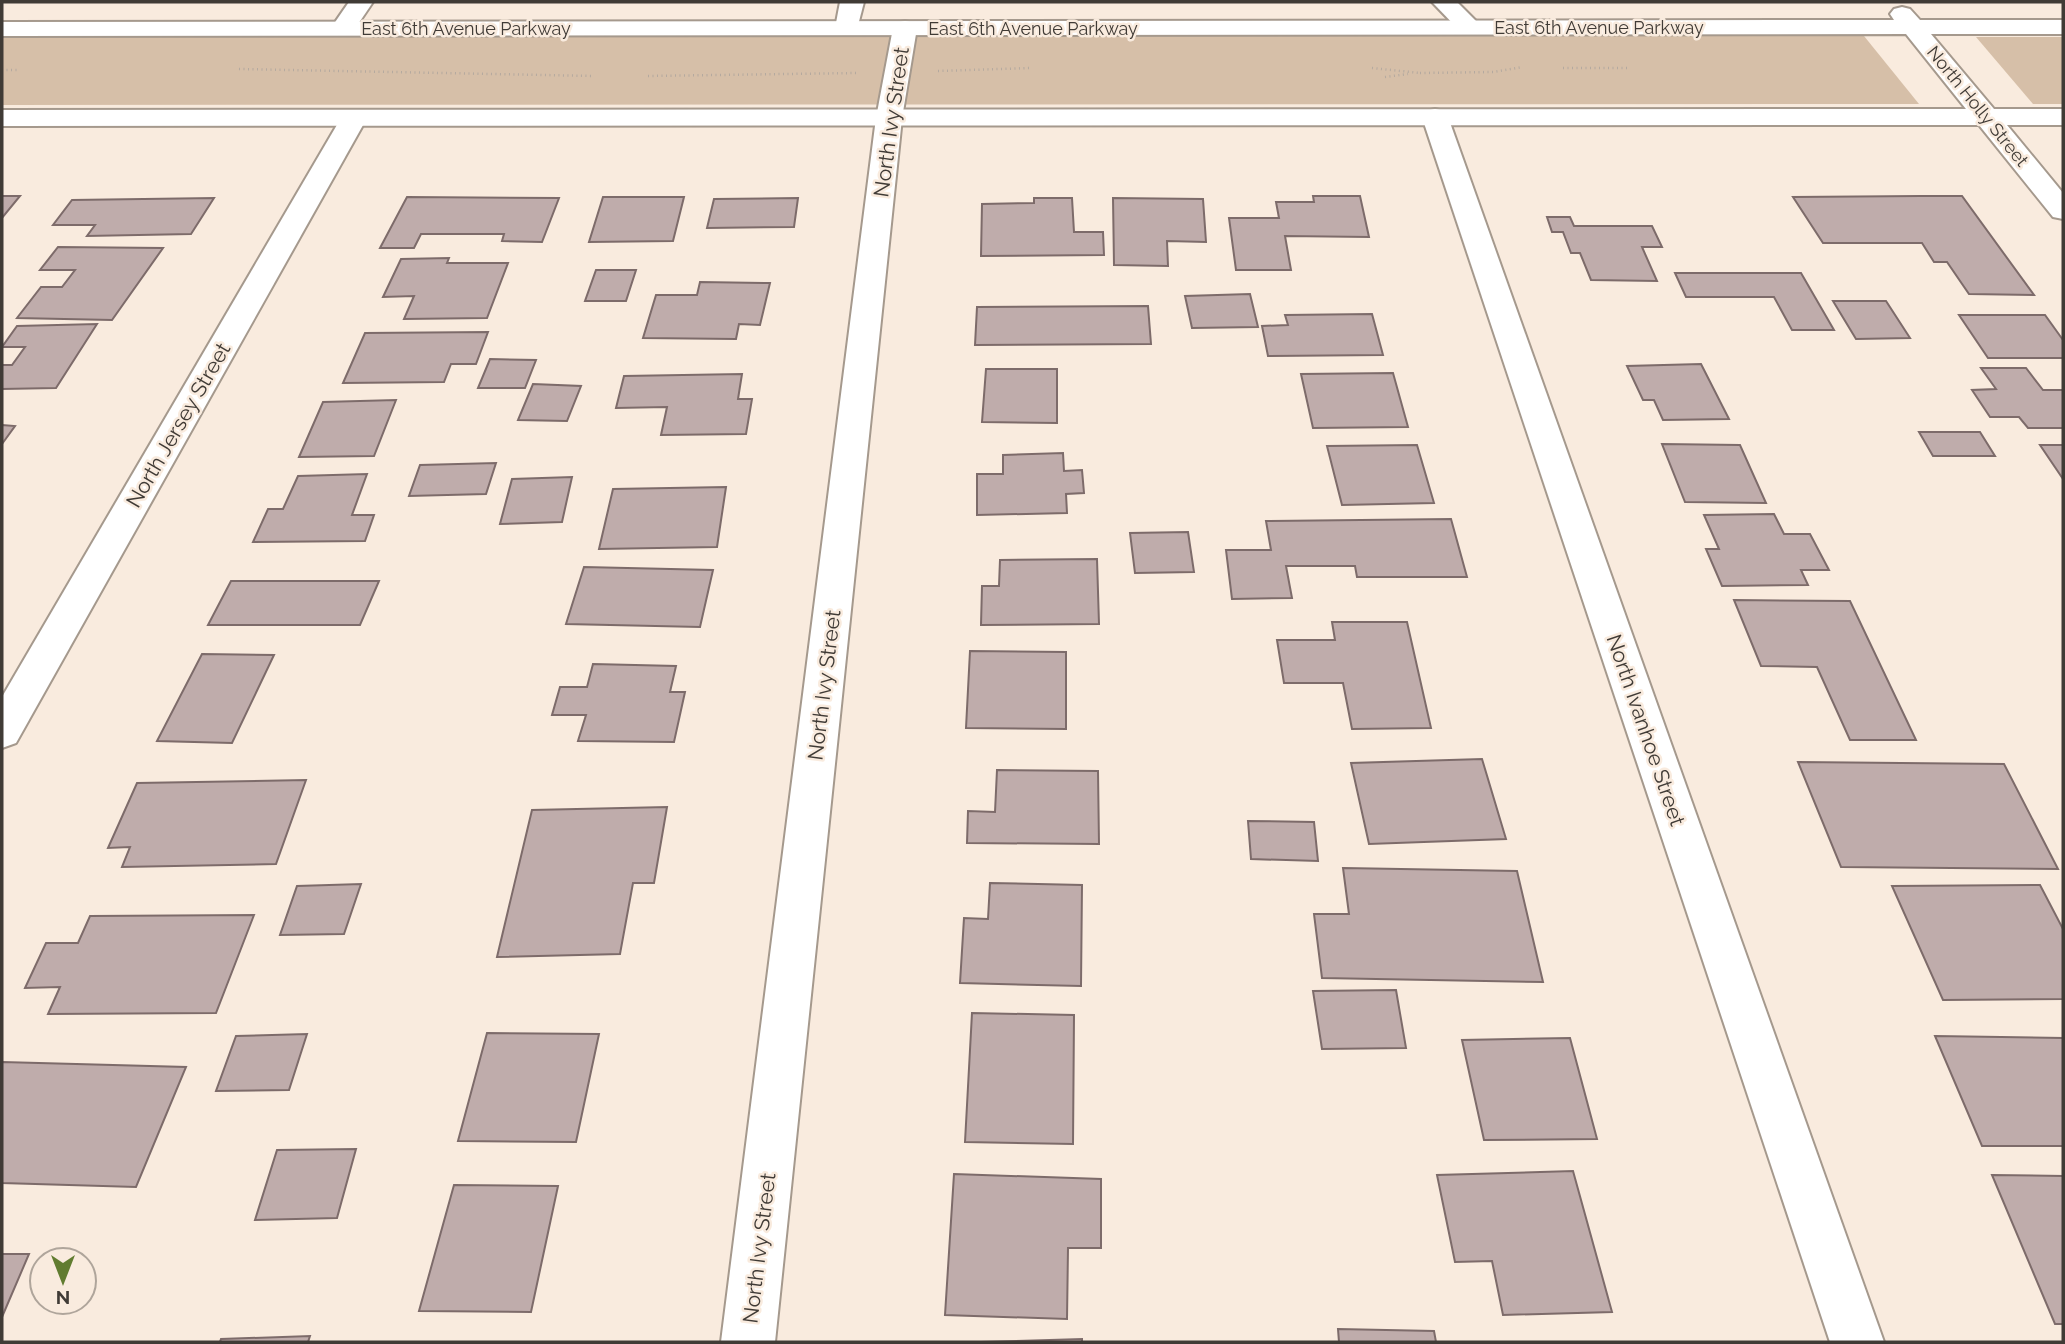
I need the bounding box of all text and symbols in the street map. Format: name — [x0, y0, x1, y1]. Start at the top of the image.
street label: East 6th Avenue Parkway — [1494, 17, 1704, 38]
street label: East 6th Avenue Parkway — [361, 18, 571, 39]
street label: East 6th Avenue Parkway — [928, 18, 1138, 39]
street label: North Holly Street — [1923, 42, 2033, 170]
street label: North Ivy Street — [868, 45, 914, 199]
street label: North Jersey Street — [121, 338, 235, 512]
street label: North Ivy Street — [802, 608, 846, 762]
street label: North Ivanhoe Street — [1601, 631, 1691, 829]
street label: North Ivy Street — [737, 1171, 781, 1325]
north arrow — [28, 1246, 98, 1316]
text: N — [56, 1287, 70, 1309]

